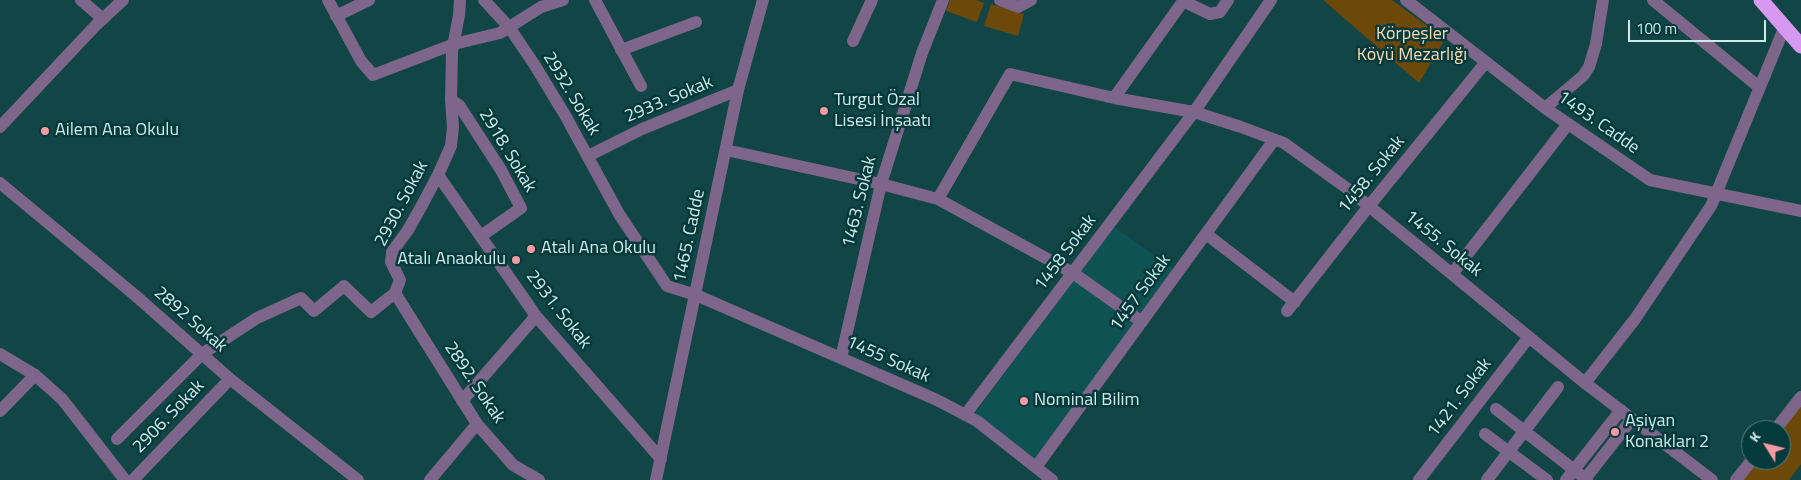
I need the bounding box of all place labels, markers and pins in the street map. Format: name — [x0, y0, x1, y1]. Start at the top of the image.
place label: Turgut Özal Lisesi İnşaatı — [834, 90, 931, 132]
marker: Turgut Özal Lisesi İnşaatı — [818, 105, 830, 117]
place label: Ailem Ana Okulu — [55, 120, 179, 142]
marker: Ailem Ana Okulu — [39, 125, 51, 137]
place label: Atalı Ana Okulu — [541, 238, 656, 260]
marker: Atalı Ana Okulu — [525, 243, 537, 255]
place label: Atalı Anaokulu — [397, 249, 506, 271]
marker: Atalı Anaokulu — [510, 254, 522, 266]
place label: Nominal Bilim — [1034, 390, 1140, 412]
marker: Nominal Bilim — [1018, 395, 1030, 407]
place label: Aşiyan Konakları 2 — [1625, 411, 1709, 454]
marker: Aşiyan Konakları 2 — [1609, 426, 1621, 438]

